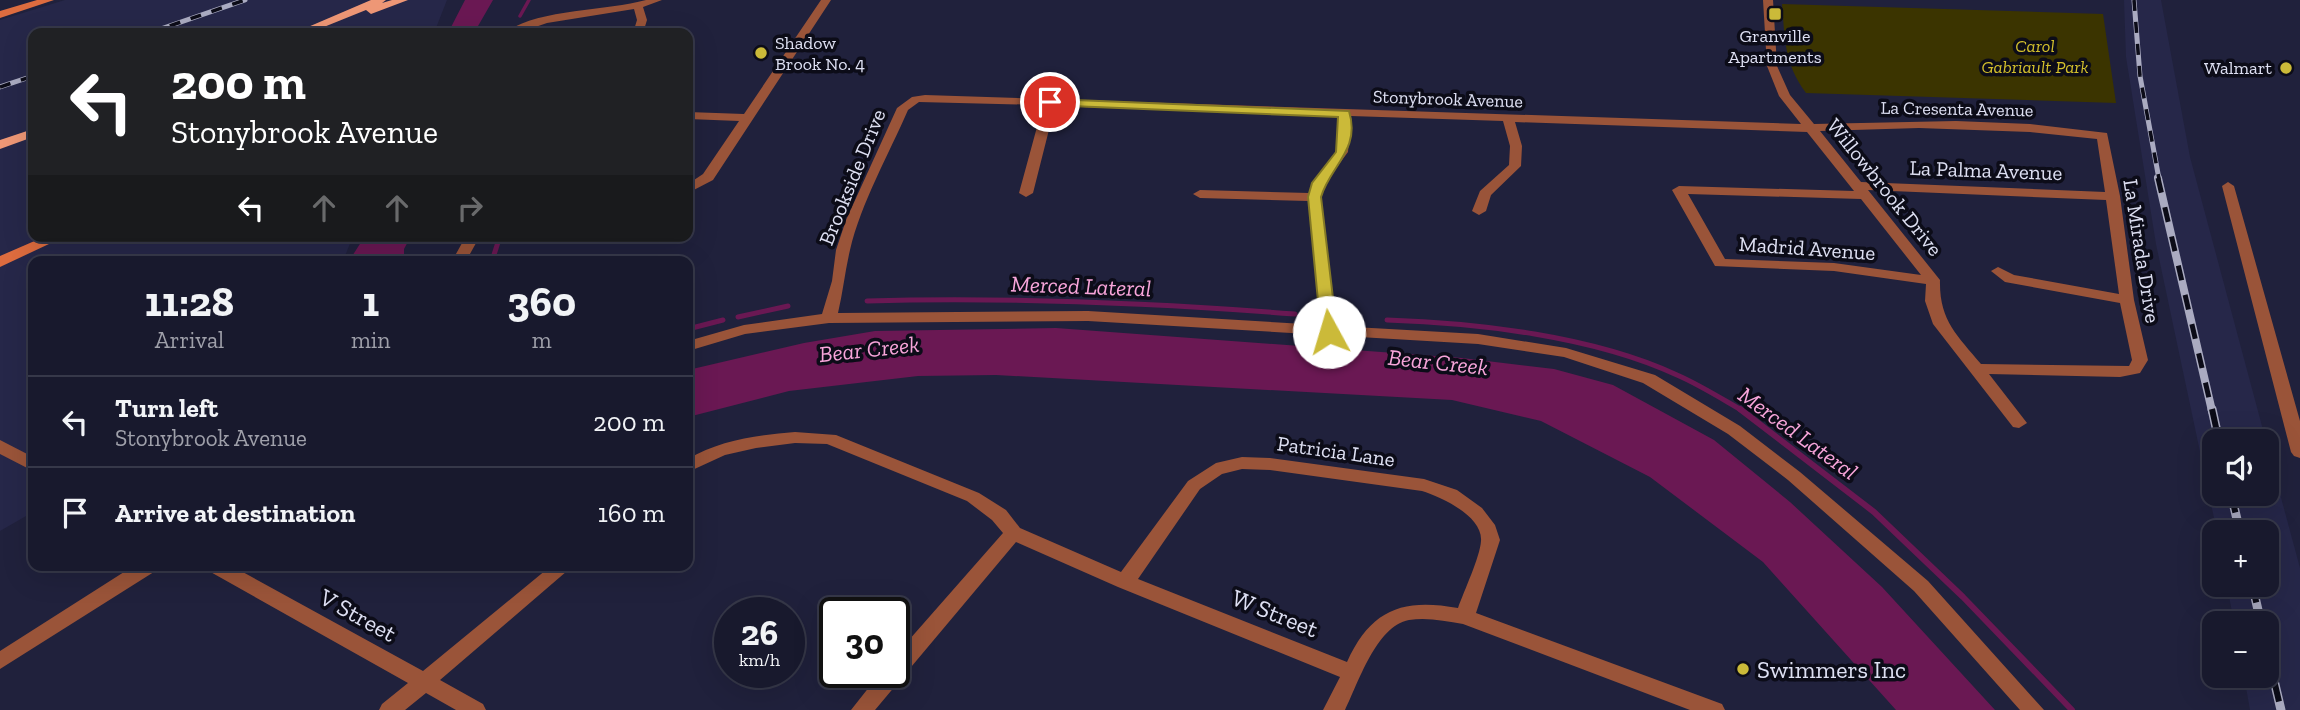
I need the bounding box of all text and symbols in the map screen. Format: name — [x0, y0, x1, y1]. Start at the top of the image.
marker: Granville Apartments — [1767, 6, 1783, 22]
place label: Granville Apartments — [1728, 25, 1822, 68]
place label: Shadow Brook No. 4 — [775, 32, 865, 75]
park label: Carol Gabriault Park — [1981, 35, 2089, 78]
marker: Shadow Brook No. 4 — [753, 45, 769, 61]
text: 200 m — [171, 53, 306, 112]
icon: left — [56, 56, 147, 147]
place label: Walmart — [2204, 57, 2272, 79]
marker: Walmart — [2278, 60, 2294, 76]
pin — [1020, 72, 1080, 132]
icon: arrive — [1031, 83, 1069, 121]
street label: Stonybrook Avenue — [1373, 85, 1523, 113]
street label: La Cresenta Avenue — [1880, 97, 2034, 121]
street label: Brookside Drive — [813, 105, 891, 249]
text: Stonybrook Avenue — [171, 113, 438, 151]
street label: Willowbrook Drive — [1822, 113, 1948, 261]
street label: La Palma Avenue — [1909, 155, 2063, 185]
street label: La Mirada Drive — [2118, 177, 2166, 325]
icon: left — [232, 189, 270, 227]
icon: ahead — [305, 189, 343, 227]
icon: ahead — [378, 189, 416, 227]
icon: right — [451, 189, 489, 227]
street label: Madrid Avenue — [1738, 231, 1876, 265]
water label: Merced Lateral — [1010, 270, 1152, 302]
text: 11:28 — [145, 276, 234, 327]
text: 1 — [362, 276, 379, 327]
text: 360 — [507, 276, 576, 327]
position arrow — [1292, 295, 1366, 369]
text: Arrival — [155, 326, 224, 354]
text: min — [351, 326, 390, 354]
text: m — [532, 326, 552, 354]
water label: Bear Creek — [818, 330, 920, 368]
water label: Bear Creek — [1387, 343, 1489, 381]
water label: Merced Lateral — [1733, 380, 1863, 486]
text: Turn left — [115, 392, 218, 424]
icon: left — [56, 403, 94, 441]
text: 200 m — [593, 406, 665, 438]
text: Stonybrook Avenue — [115, 424, 307, 452]
map controls — [2202, 429, 2279, 688]
button: sound — [2202, 429, 2279, 506]
street label: Patricia Lane — [1276, 430, 1397, 472]
icon: arrive — [56, 494, 94, 532]
text: Arrive at destination — [115, 497, 355, 529]
text: 160 m — [598, 497, 665, 529]
button: + — [2202, 520, 2279, 597]
street label: V Street — [314, 582, 402, 648]
street label: W Street — [1228, 583, 1322, 643]
speed limit sign: 30 — [819, 597, 910, 688]
button: − — [2202, 611, 2279, 688]
text: 26 — [741, 612, 778, 654]
text: km/h — [739, 649, 780, 671]
place label: Swimmers Inc — [1757, 655, 1906, 684]
marker: Swimmers Inc — [1735, 661, 1751, 677]

